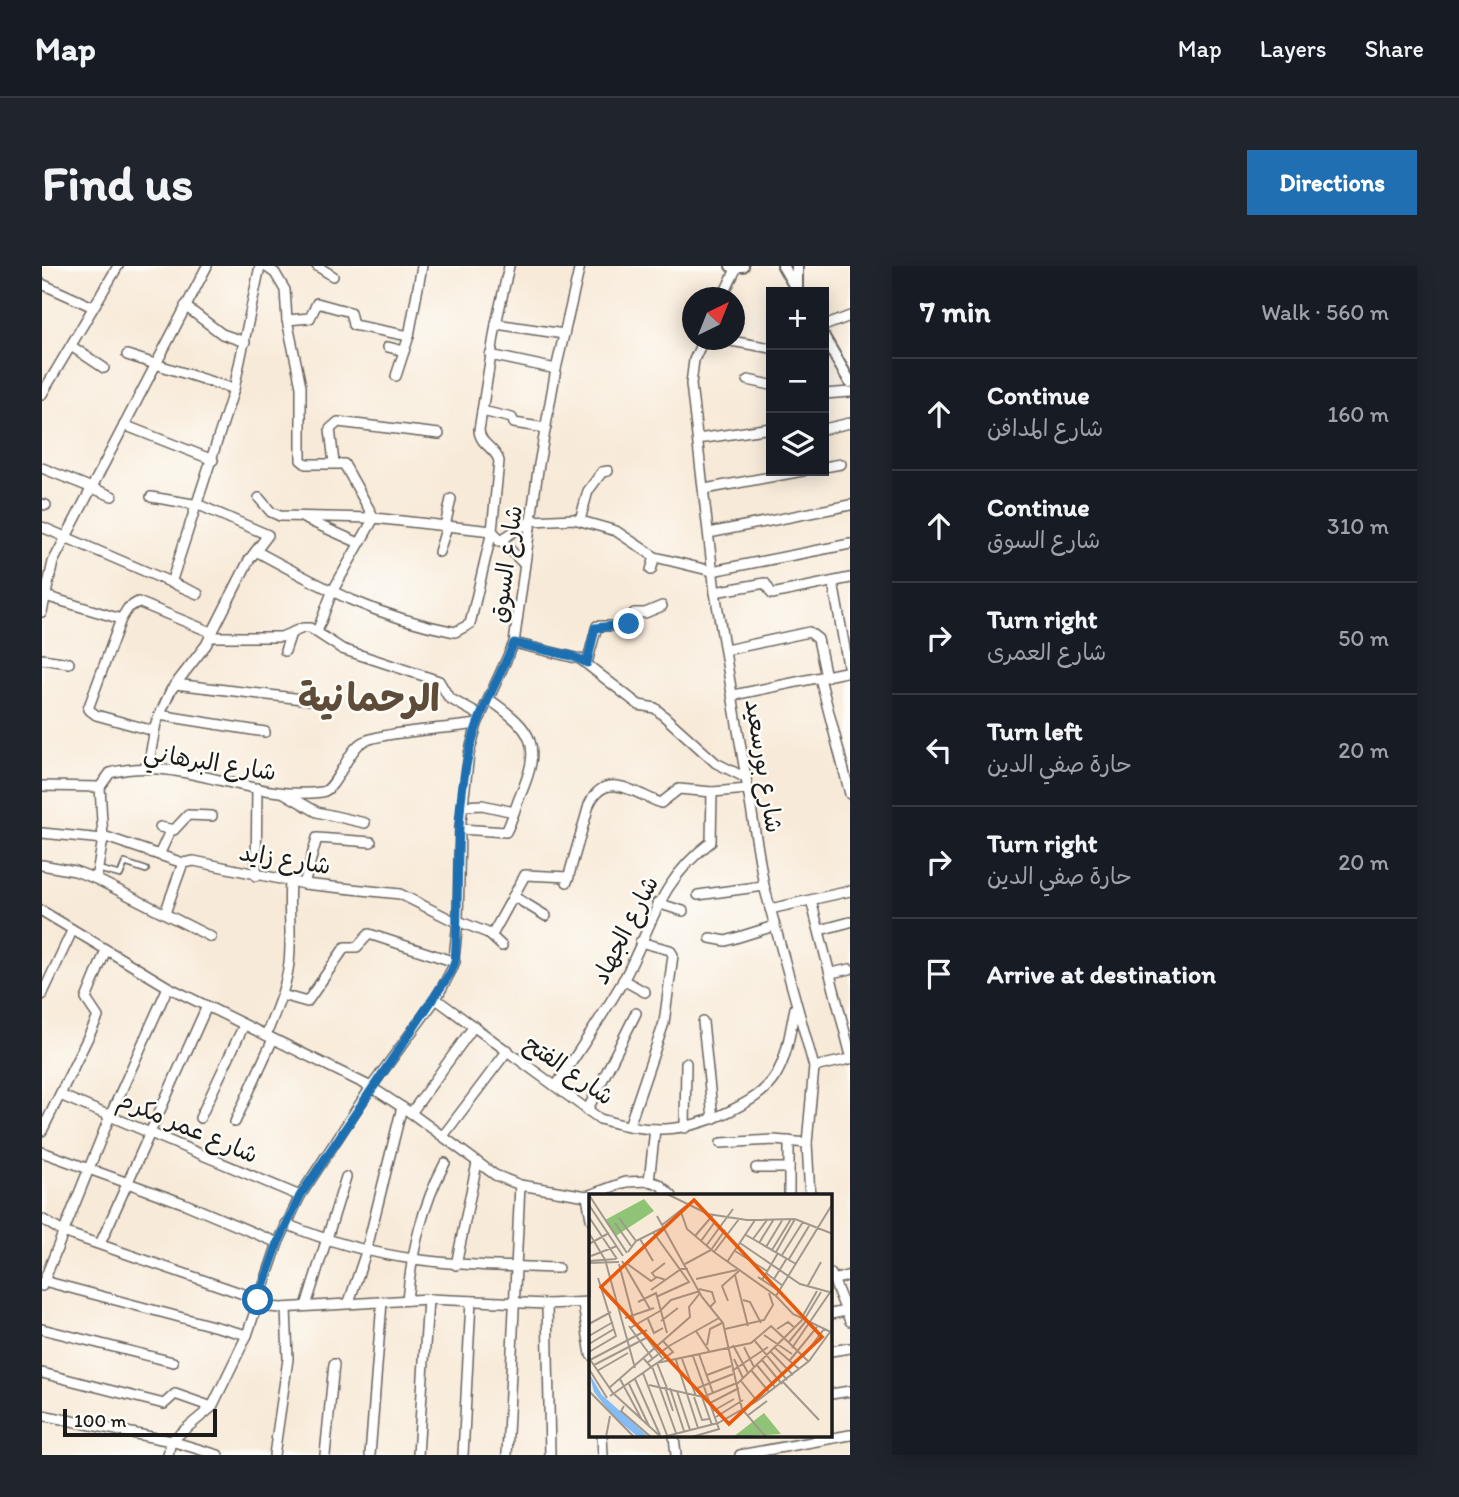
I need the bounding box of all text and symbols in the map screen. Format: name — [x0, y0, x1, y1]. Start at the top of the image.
text: Map — [35, 29, 96, 68]
text: Map — [1178, 34, 1222, 63]
text: Layers — [1260, 34, 1327, 63]
text: Share — [1365, 34, 1424, 63]
button: Directions — [1247, 150, 1417, 215]
text: Find us — [42, 153, 193, 212]
north arrow — [682, 287, 745, 350]
map controls — [766, 287, 829, 476]
button: + — [766, 287, 829, 350]
text: 7 min — [920, 293, 991, 330]
text: Walk · 560 m — [1261, 298, 1389, 326]
button: − — [766, 350, 829, 413]
text: Continue — [987, 379, 1090, 411]
icon: ahead — [920, 395, 958, 433]
text: 160 m — [1327, 400, 1389, 428]
button: layers — [766, 413, 829, 476]
text: شارع المدافن — [987, 414, 1103, 442]
text: Continue — [987, 491, 1090, 523]
street label: شارع السوق — [483, 503, 531, 625]
icon: ahead — [920, 507, 958, 545]
text: 310 m — [1327, 512, 1389, 540]
text: شارع السوق — [987, 526, 1100, 554]
text: Turn right — [987, 603, 1098, 635]
route end — [613, 608, 644, 639]
icon: right — [920, 619, 958, 657]
text: 50 m — [1338, 624, 1389, 652]
text: شارع العمرى — [987, 638, 1106, 666]
district label: الرحمانية — [298, 675, 440, 721]
street label: شارع بورسعيد — [737, 697, 789, 835]
text: Turn left — [987, 715, 1083, 747]
icon: left — [920, 731, 958, 769]
text: 20 m — [1338, 736, 1389, 764]
street label: شارع البرهاني — [141, 737, 278, 793]
text: حارة صفي الدين — [987, 750, 1132, 778]
text: Turn right — [987, 827, 1098, 859]
street label: شارع زايد — [237, 837, 333, 883]
icon: right — [920, 843, 958, 881]
text: 20 m — [1338, 848, 1389, 876]
text: حارة صفي الدين — [987, 862, 1132, 890]
street label: شارع الجهاد — [585, 871, 667, 990]
icon: arrive — [920, 955, 958, 993]
text: Arrive at destination — [987, 958, 1216, 990]
street label: شارع الفتح — [517, 1028, 620, 1113]
street label: شارع عمر مكرم — [112, 1084, 263, 1173]
inset map — [589, 1194, 832, 1438]
route start — [242, 1284, 273, 1315]
scale bar — [63, 1406, 217, 1438]
text: 100 m — [74, 1409, 126, 1432]

